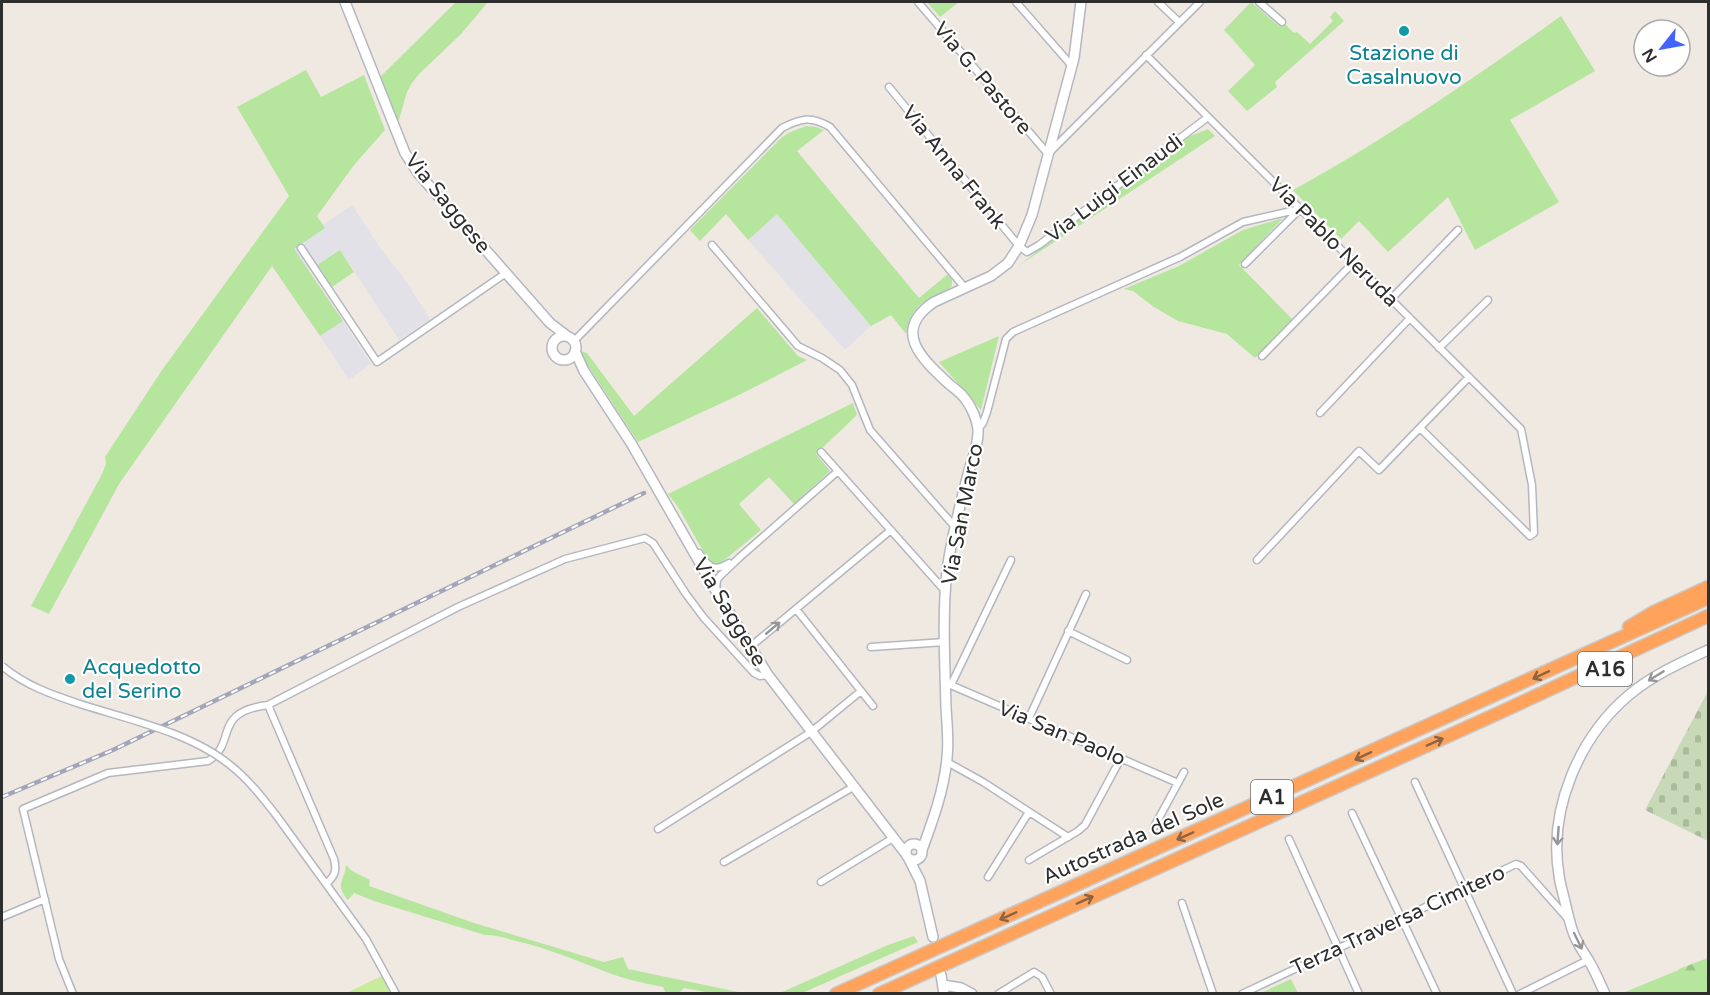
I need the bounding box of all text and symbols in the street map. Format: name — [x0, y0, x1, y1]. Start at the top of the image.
street label: Via G. Pastore — [928, 17, 1037, 140]
north arrow — [1632, 18, 1692, 78]
marker: Stazione di Casalnuovo — [1397, 24, 1411, 38]
place label: Stazione di Casalnuovo — [1346, 41, 1462, 90]
text: N — [1638, 45, 1662, 66]
street label: Via Anna Frank — [896, 101, 1011, 234]
street label: Via Luigi Einaudi — [1041, 129, 1188, 248]
street label: Via Saggese — [400, 148, 496, 259]
street label: Via Pablo Neruda — [1264, 172, 1404, 312]
street label: Via San Marco — [937, 441, 988, 587]
street label: Via Saggese — [687, 554, 772, 671]
one-way arrow — [765, 621, 780, 635]
road number: A16 — [1578, 652, 1632, 686]
place label: Acquedotto del Serino — [82, 655, 201, 704]
one-way arrow — [1532, 669, 1550, 681]
one-way arrow — [1648, 671, 1665, 683]
marker: Acquedotto del Serino — [63, 672, 77, 686]
street label: Via San Paolo — [994, 695, 1129, 772]
one-way arrow — [1426, 736, 1444, 747]
one-way arrow — [1355, 750, 1373, 762]
road number: A1 — [1251, 780, 1293, 814]
street label: Autostrada del Sole — [1039, 787, 1228, 890]
one-way arrow — [1552, 826, 1563, 846]
one-way arrow — [1177, 831, 1195, 842]
street label: Terza Traversa Cimitero — [1287, 860, 1509, 981]
one-way arrow — [1076, 894, 1094, 905]
one-way arrow — [999, 911, 1017, 922]
one-way arrow — [1572, 931, 1584, 949]

